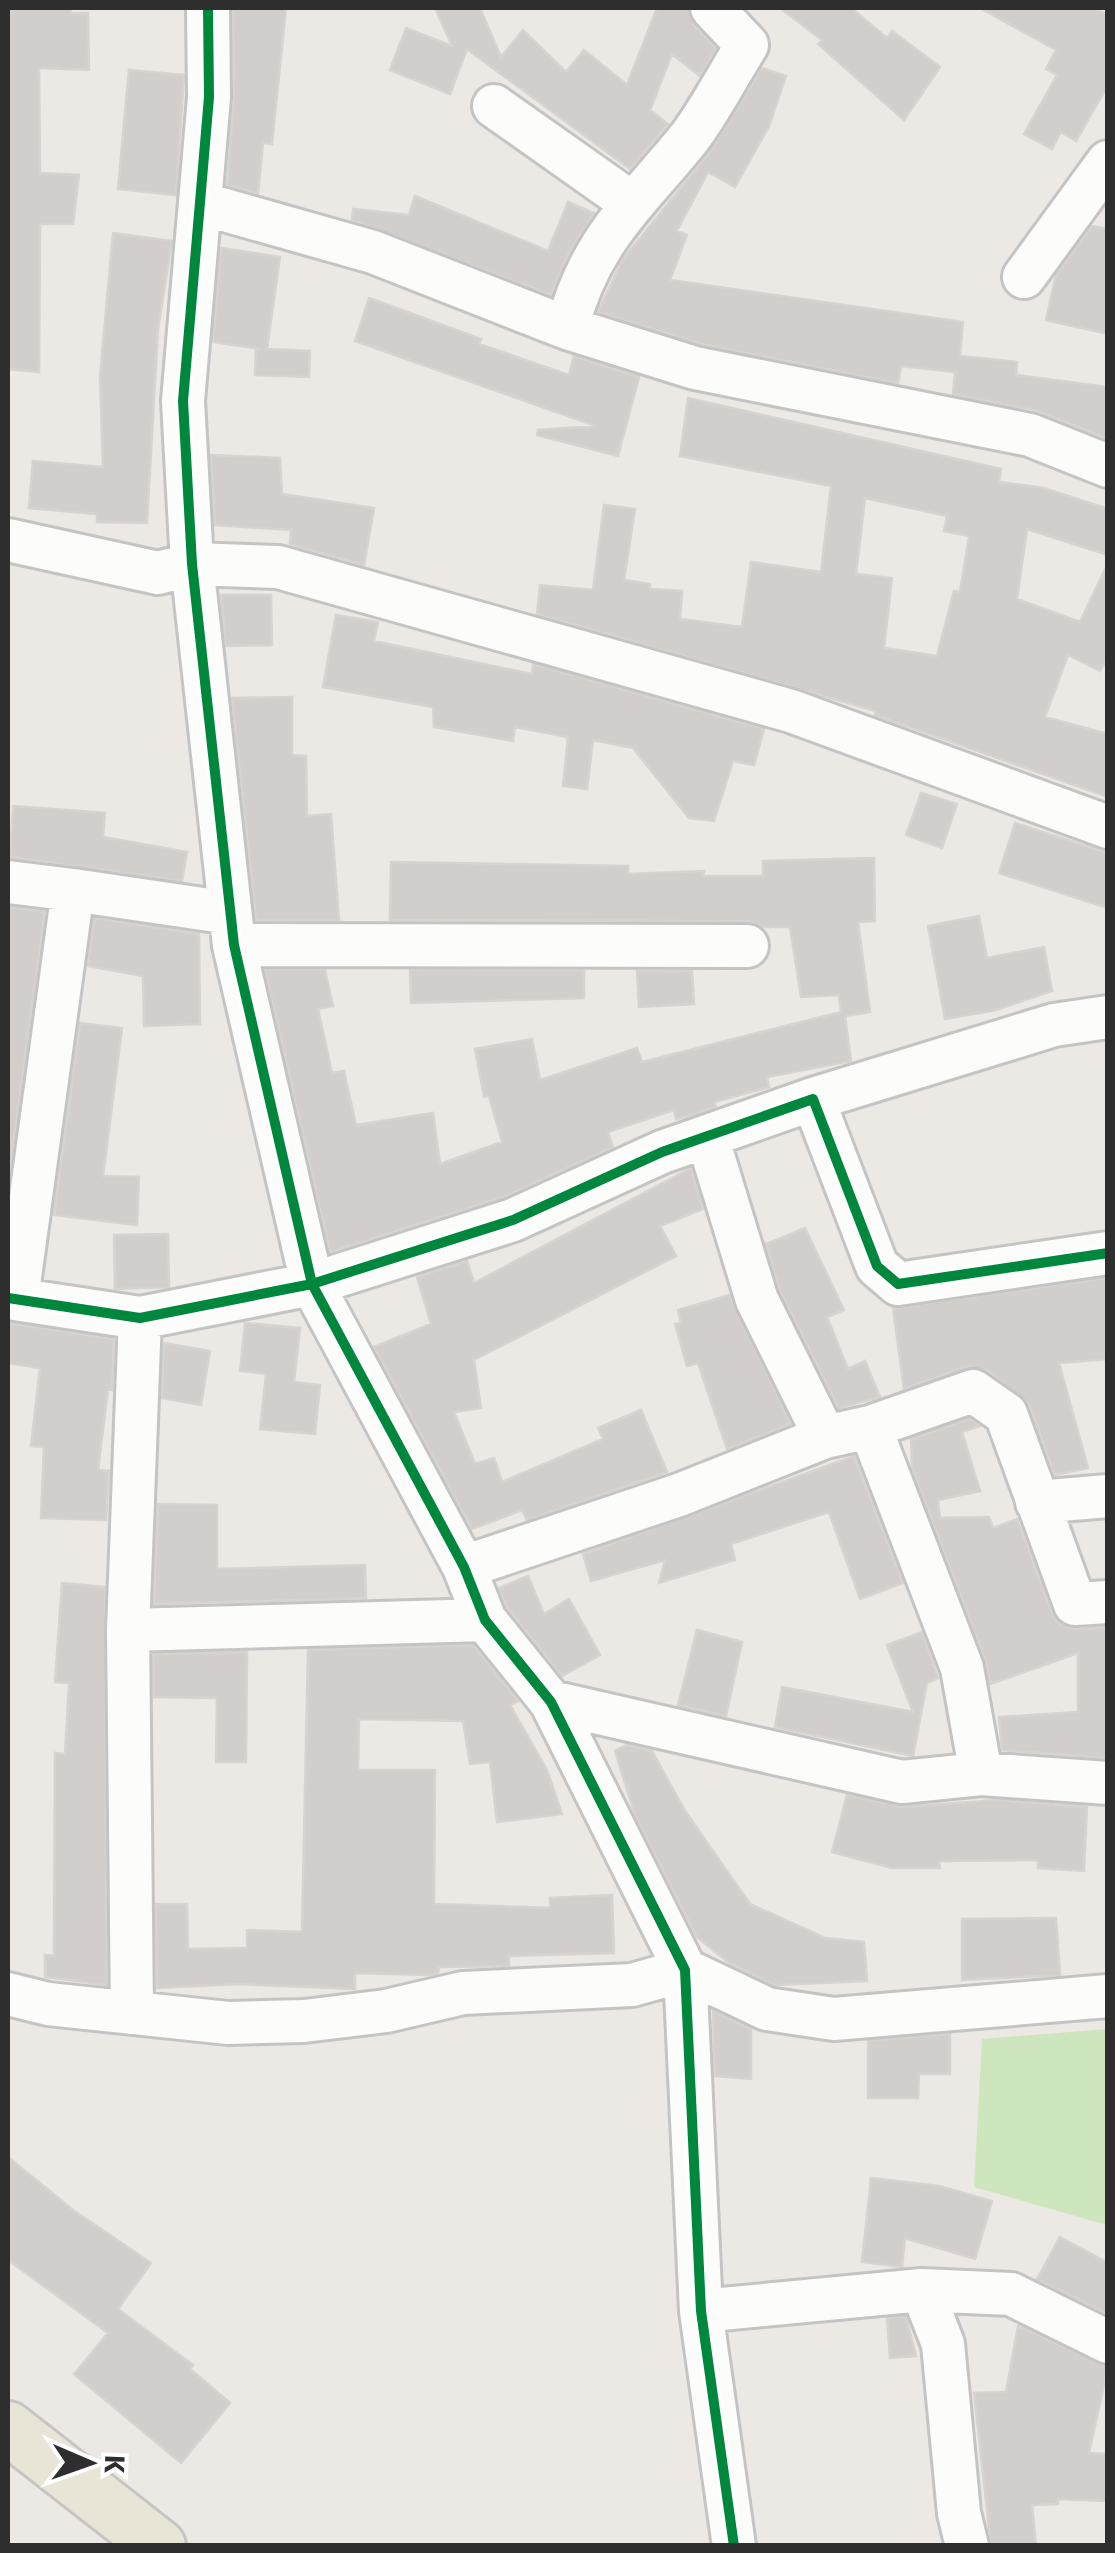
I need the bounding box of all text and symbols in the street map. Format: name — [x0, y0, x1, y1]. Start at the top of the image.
north arrow — [40, 2413, 140, 2513]
text: K — [98, 2454, 131, 2475]

